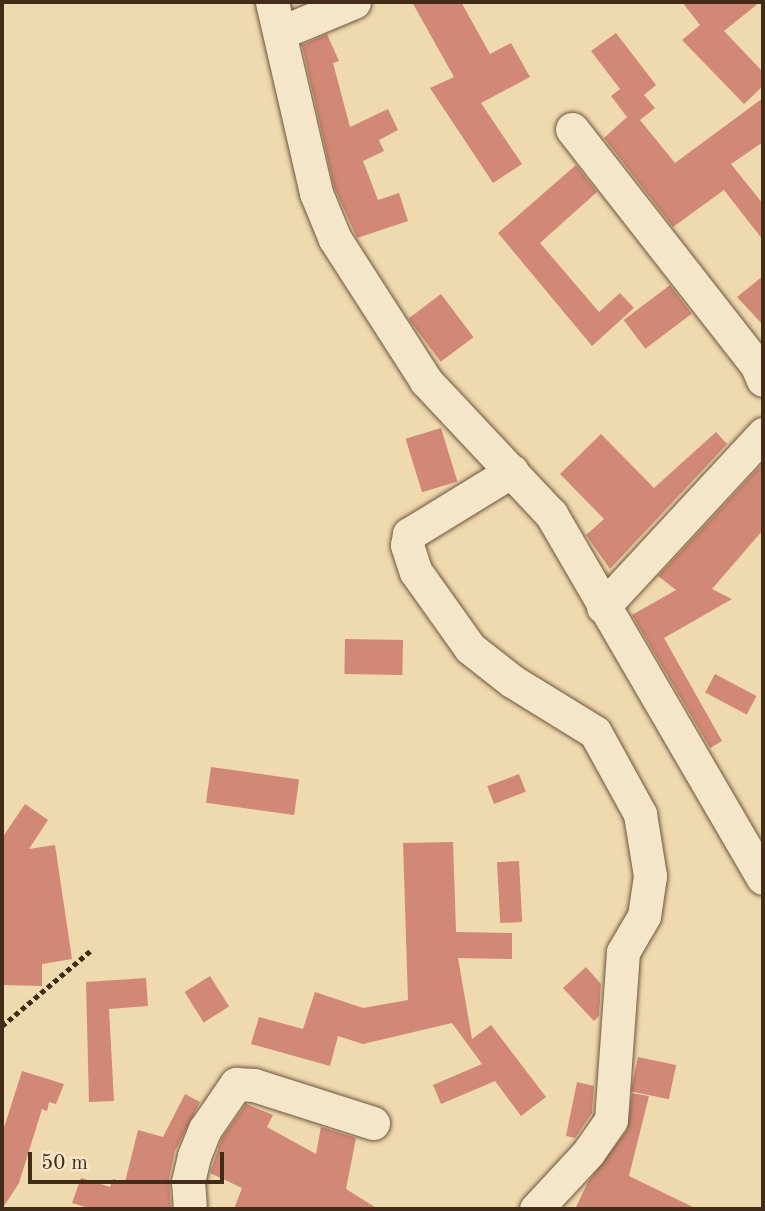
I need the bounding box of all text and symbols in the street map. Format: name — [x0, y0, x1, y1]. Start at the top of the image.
scale bar — [32, 1138, 228, 1182]
text: 50 m — [41, 1153, 88, 1174]

